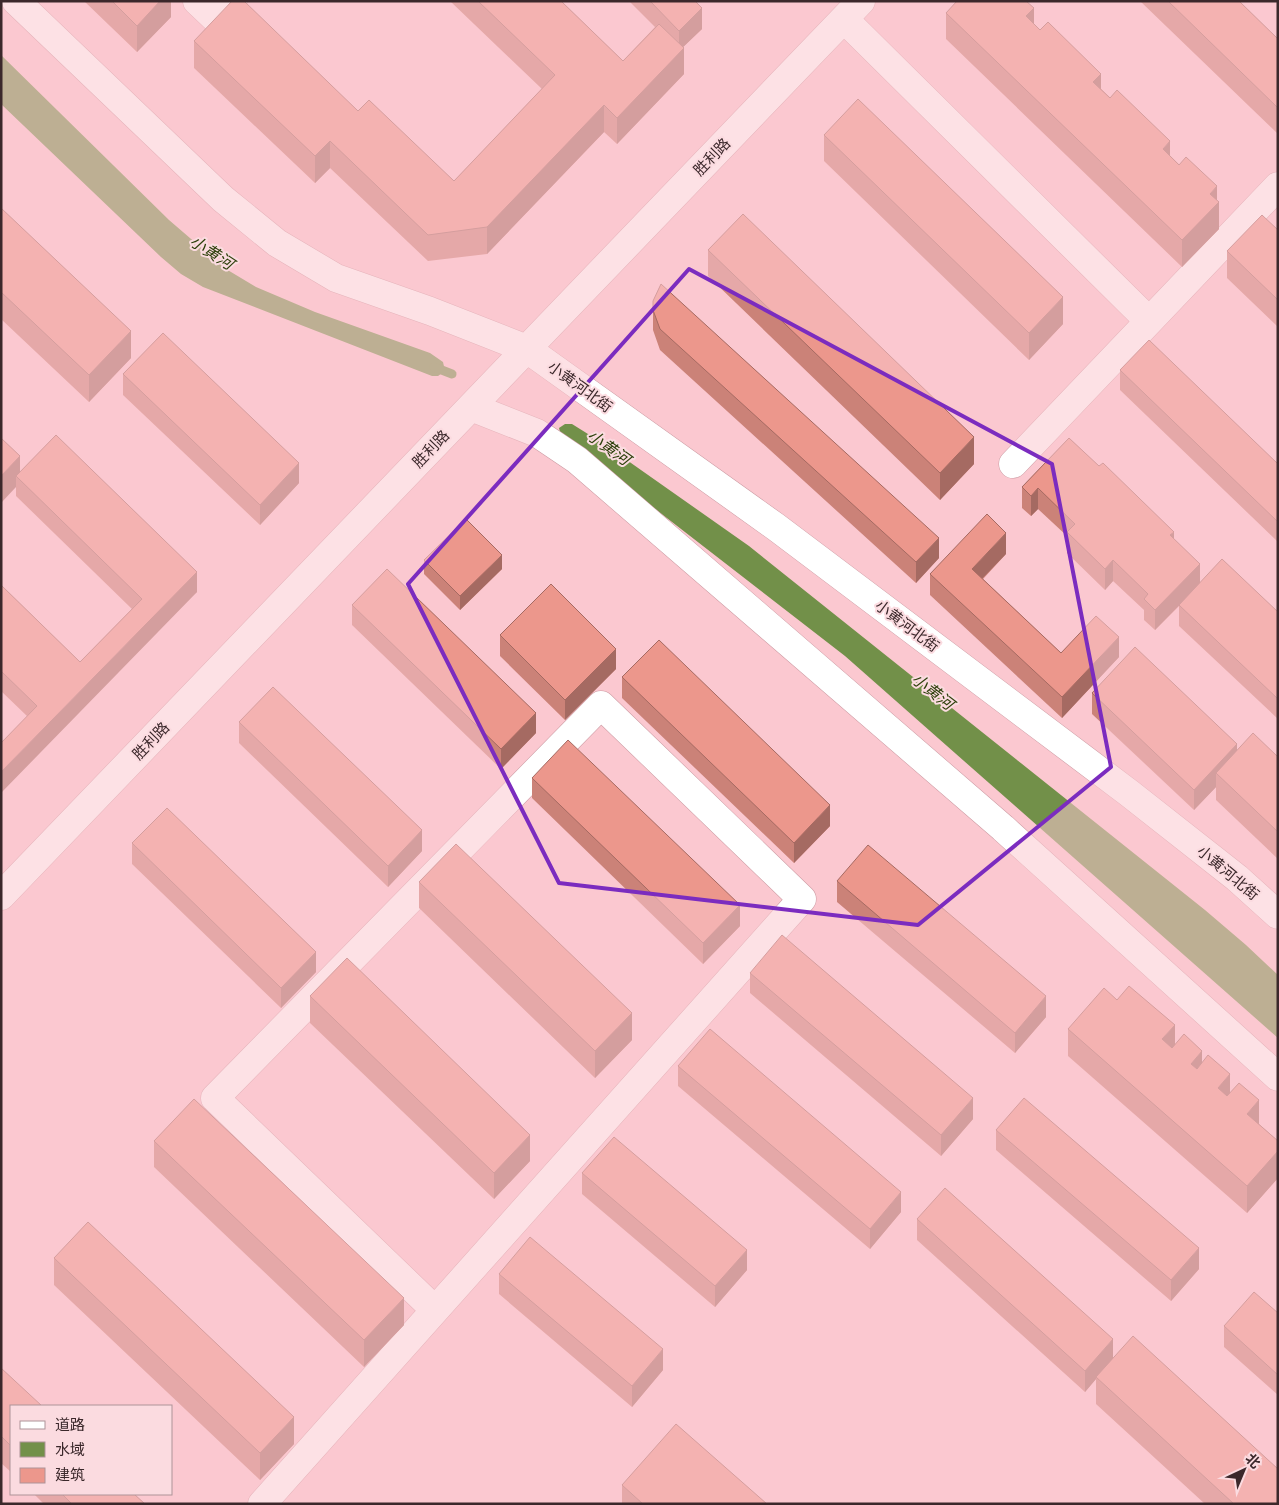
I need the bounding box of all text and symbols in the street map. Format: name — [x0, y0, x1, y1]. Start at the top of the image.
street label: 胜利路 — [689, 134, 734, 179]
water label: 小黄河 — [186, 231, 240, 275]
street label: 小黄河北街 — [544, 357, 616, 416]
water label: 小黄河 — [584, 425, 637, 471]
street label: 胜利路 — [408, 426, 453, 471]
street label: 小黄河北街 — [872, 595, 943, 656]
water label: 小黄河 — [908, 668, 960, 715]
street label: 胜利路 — [128, 718, 173, 763]
street label: 小黄河北街 — [1193, 841, 1263, 904]
legend — [10, 1405, 172, 1495]
text: 道路 — [55, 1415, 85, 1434]
text: 水域 — [55, 1440, 85, 1459]
north arrow — [1219, 1445, 1269, 1495]
text: 北 — [1242, 1449, 1264, 1472]
text: 建筑 — [55, 1465, 85, 1484]

